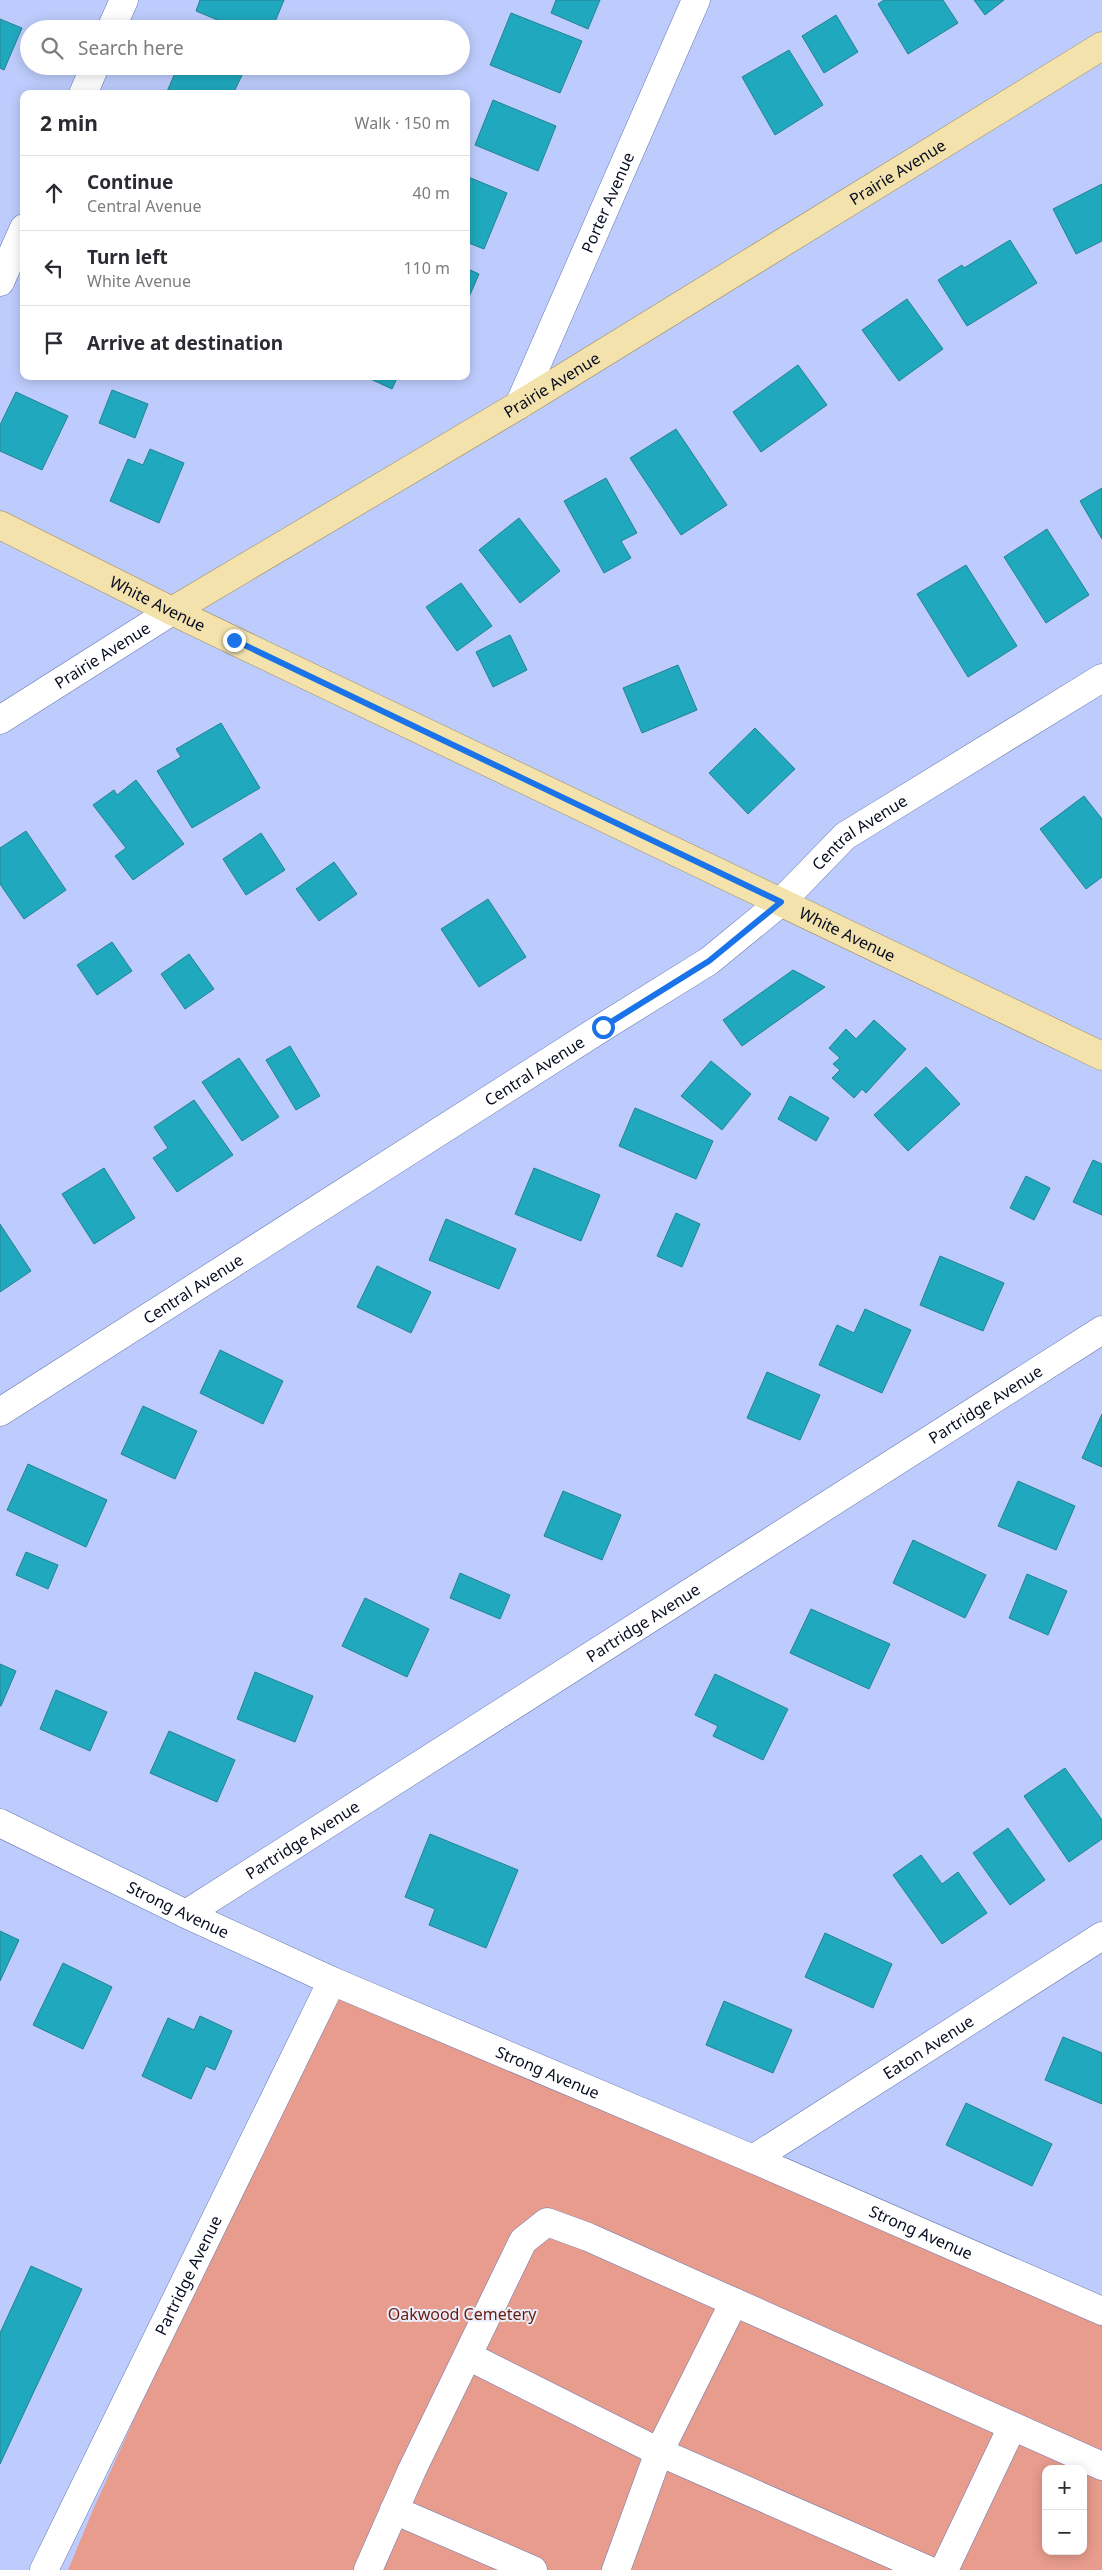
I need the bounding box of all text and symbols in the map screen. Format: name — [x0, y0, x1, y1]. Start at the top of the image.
search box — [20, 20, 470, 75]
icon: search — [38, 34, 66, 62]
text: Search here — [78, 35, 184, 61]
text: 2 min — [40, 109, 98, 137]
text: Walk · 150 m — [355, 112, 450, 134]
street label: Prairie Avenue — [845, 134, 950, 210]
street label: Porter Avenue — [576, 149, 639, 256]
text: Continue — [87, 169, 173, 195]
icon: ahead — [40, 179, 68, 207]
text: 40 m — [413, 182, 450, 204]
text: Central Avenue — [87, 195, 202, 217]
text: Turn left — [87, 244, 168, 270]
icon: left — [40, 254, 68, 282]
text: 110 m — [403, 257, 450, 279]
text: White Avenue — [87, 270, 191, 292]
icon: arrive — [40, 329, 68, 357]
text: Arrive at destination — [87, 330, 283, 356]
street label: Prairie Avenue — [499, 347, 604, 423]
street label: White Avenue — [106, 571, 209, 636]
street label: Prairie Avenue — [50, 617, 154, 694]
route end — [223, 629, 246, 652]
street label: Central Avenue — [807, 789, 911, 875]
street label: White Avenue — [796, 902, 899, 967]
route start — [592, 1016, 615, 1039]
street label: Central Avenue — [480, 1031, 589, 1111]
street label: Central Avenue — [139, 1249, 247, 1329]
street label: Partridge Avenue — [924, 1360, 1046, 1449]
street label: Partridge Avenue — [582, 1578, 704, 1667]
street label: Partridge Avenue — [241, 1795, 363, 1884]
street label: Strong Avenue — [123, 1876, 233, 1943]
street label: Eaton Avenue — [879, 2010, 978, 2084]
street label: Strong Avenue — [493, 2041, 603, 2104]
street label: Strong Avenue — [866, 2200, 976, 2264]
street label: Partridge Avenue — [149, 2212, 227, 2339]
park label: Oakwood Cemetery — [388, 2303, 537, 2325]
map controls — [1042, 2465, 1087, 2555]
button: + — [1042, 2465, 1087, 2510]
button: − — [1042, 2510, 1087, 2555]

